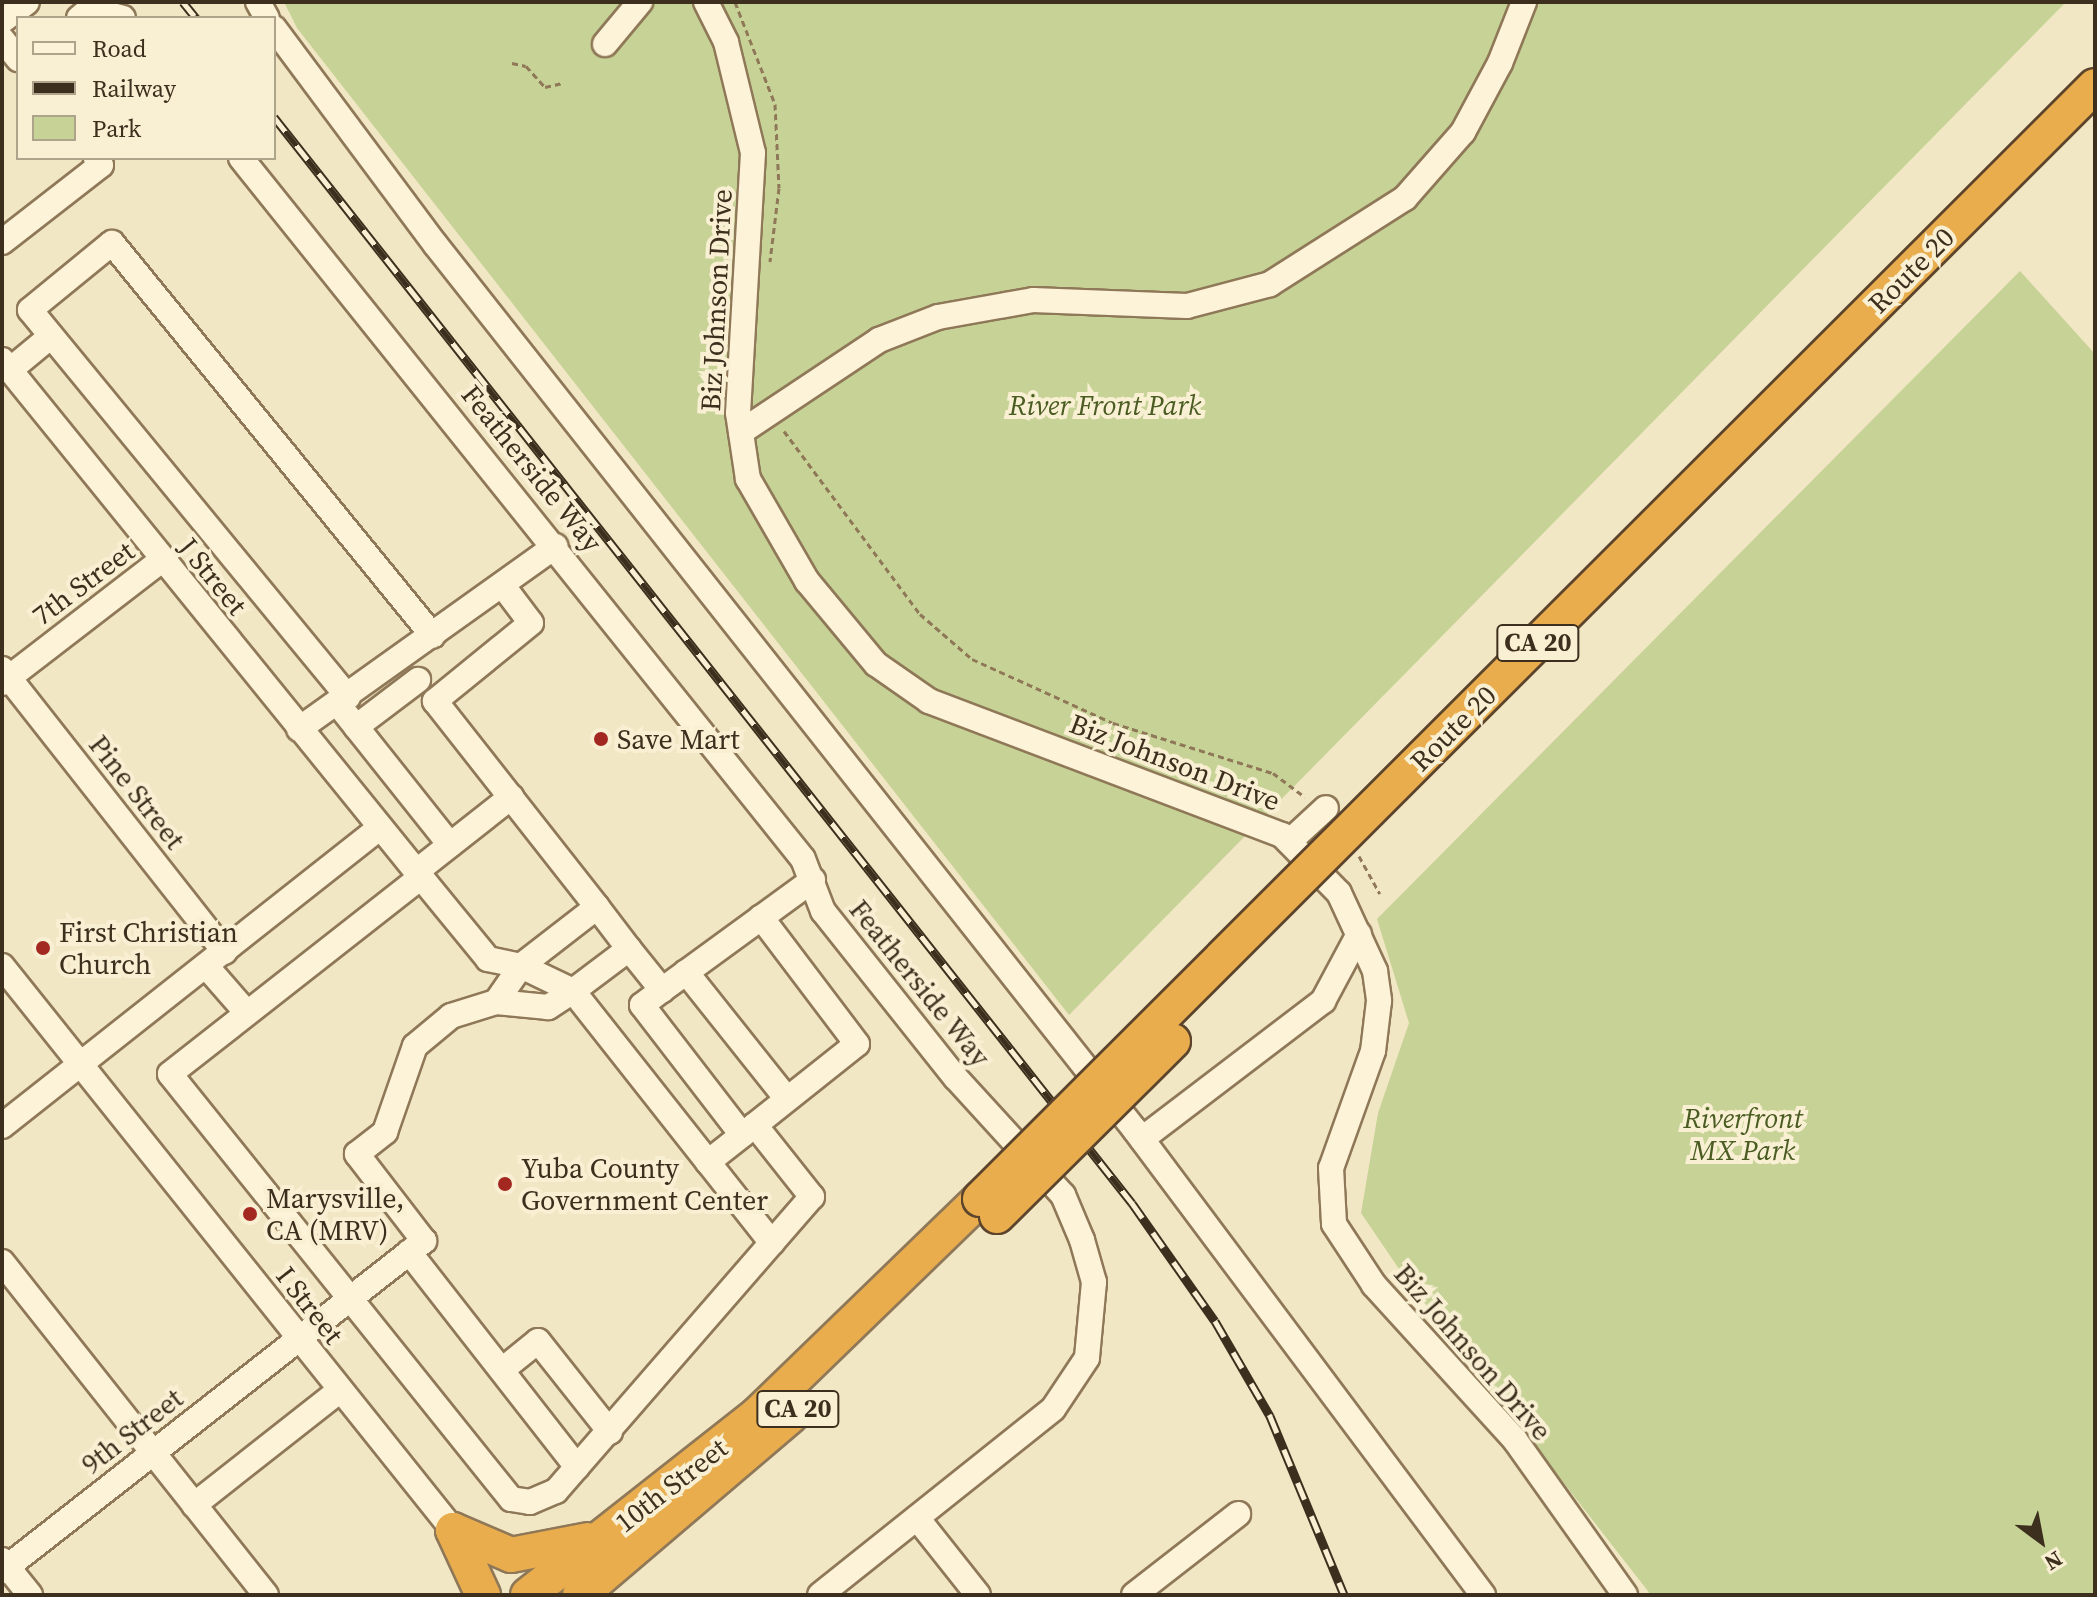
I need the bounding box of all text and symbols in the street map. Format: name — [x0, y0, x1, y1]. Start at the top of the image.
legend — [16, 16, 276, 160]
text: Road — [92, 32, 146, 65]
text: Railway — [92, 72, 176, 105]
text: Park — [92, 112, 141, 145]
street label: Biz Johnson Drive — [693, 188, 739, 412]
street label: Route 20 — [1861, 220, 1961, 320]
street label: Featherside Way — [454, 378, 610, 558]
park label: River Front Park — [1009, 388, 1201, 422]
street label: J Street — [172, 531, 254, 621]
street label: 7th Street — [25, 534, 141, 632]
road number: CA 20 — [1496, 621, 1580, 665]
street label: Route 20 — [1403, 678, 1503, 778]
street label: Biz Johnson Drive — [1065, 706, 1285, 818]
place label: Save Mart — [617, 722, 740, 756]
street label: Pine Street — [82, 728, 192, 856]
marker: Save Mart — [592, 730, 610, 748]
street label: Featherside Way — [842, 893, 998, 1073]
place label: First Christian Church — [59, 915, 238, 981]
marker: First Christian Church — [34, 939, 52, 957]
park label: Riverfront MX Park — [1683, 1101, 1803, 1167]
place label: Yuba County Government Center — [521, 1151, 768, 1217]
marker: Yuba County Government Center — [496, 1175, 514, 1193]
place label: Marysville, CA (MRV) — [266, 1181, 404, 1247]
marker: Marysville, CA (MRV) — [241, 1205, 259, 1223]
street label: Biz Johnson Drive — [1387, 1257, 1559, 1447]
street label: I Street — [269, 1259, 351, 1351]
street label: 9th Street — [75, 1381, 189, 1481]
road number: CA 20 — [756, 1387, 840, 1431]
street label: 10th Street — [608, 1431, 734, 1539]
north arrow — [2001, 1501, 2081, 1581]
text: N — [2039, 1544, 2068, 1578]

